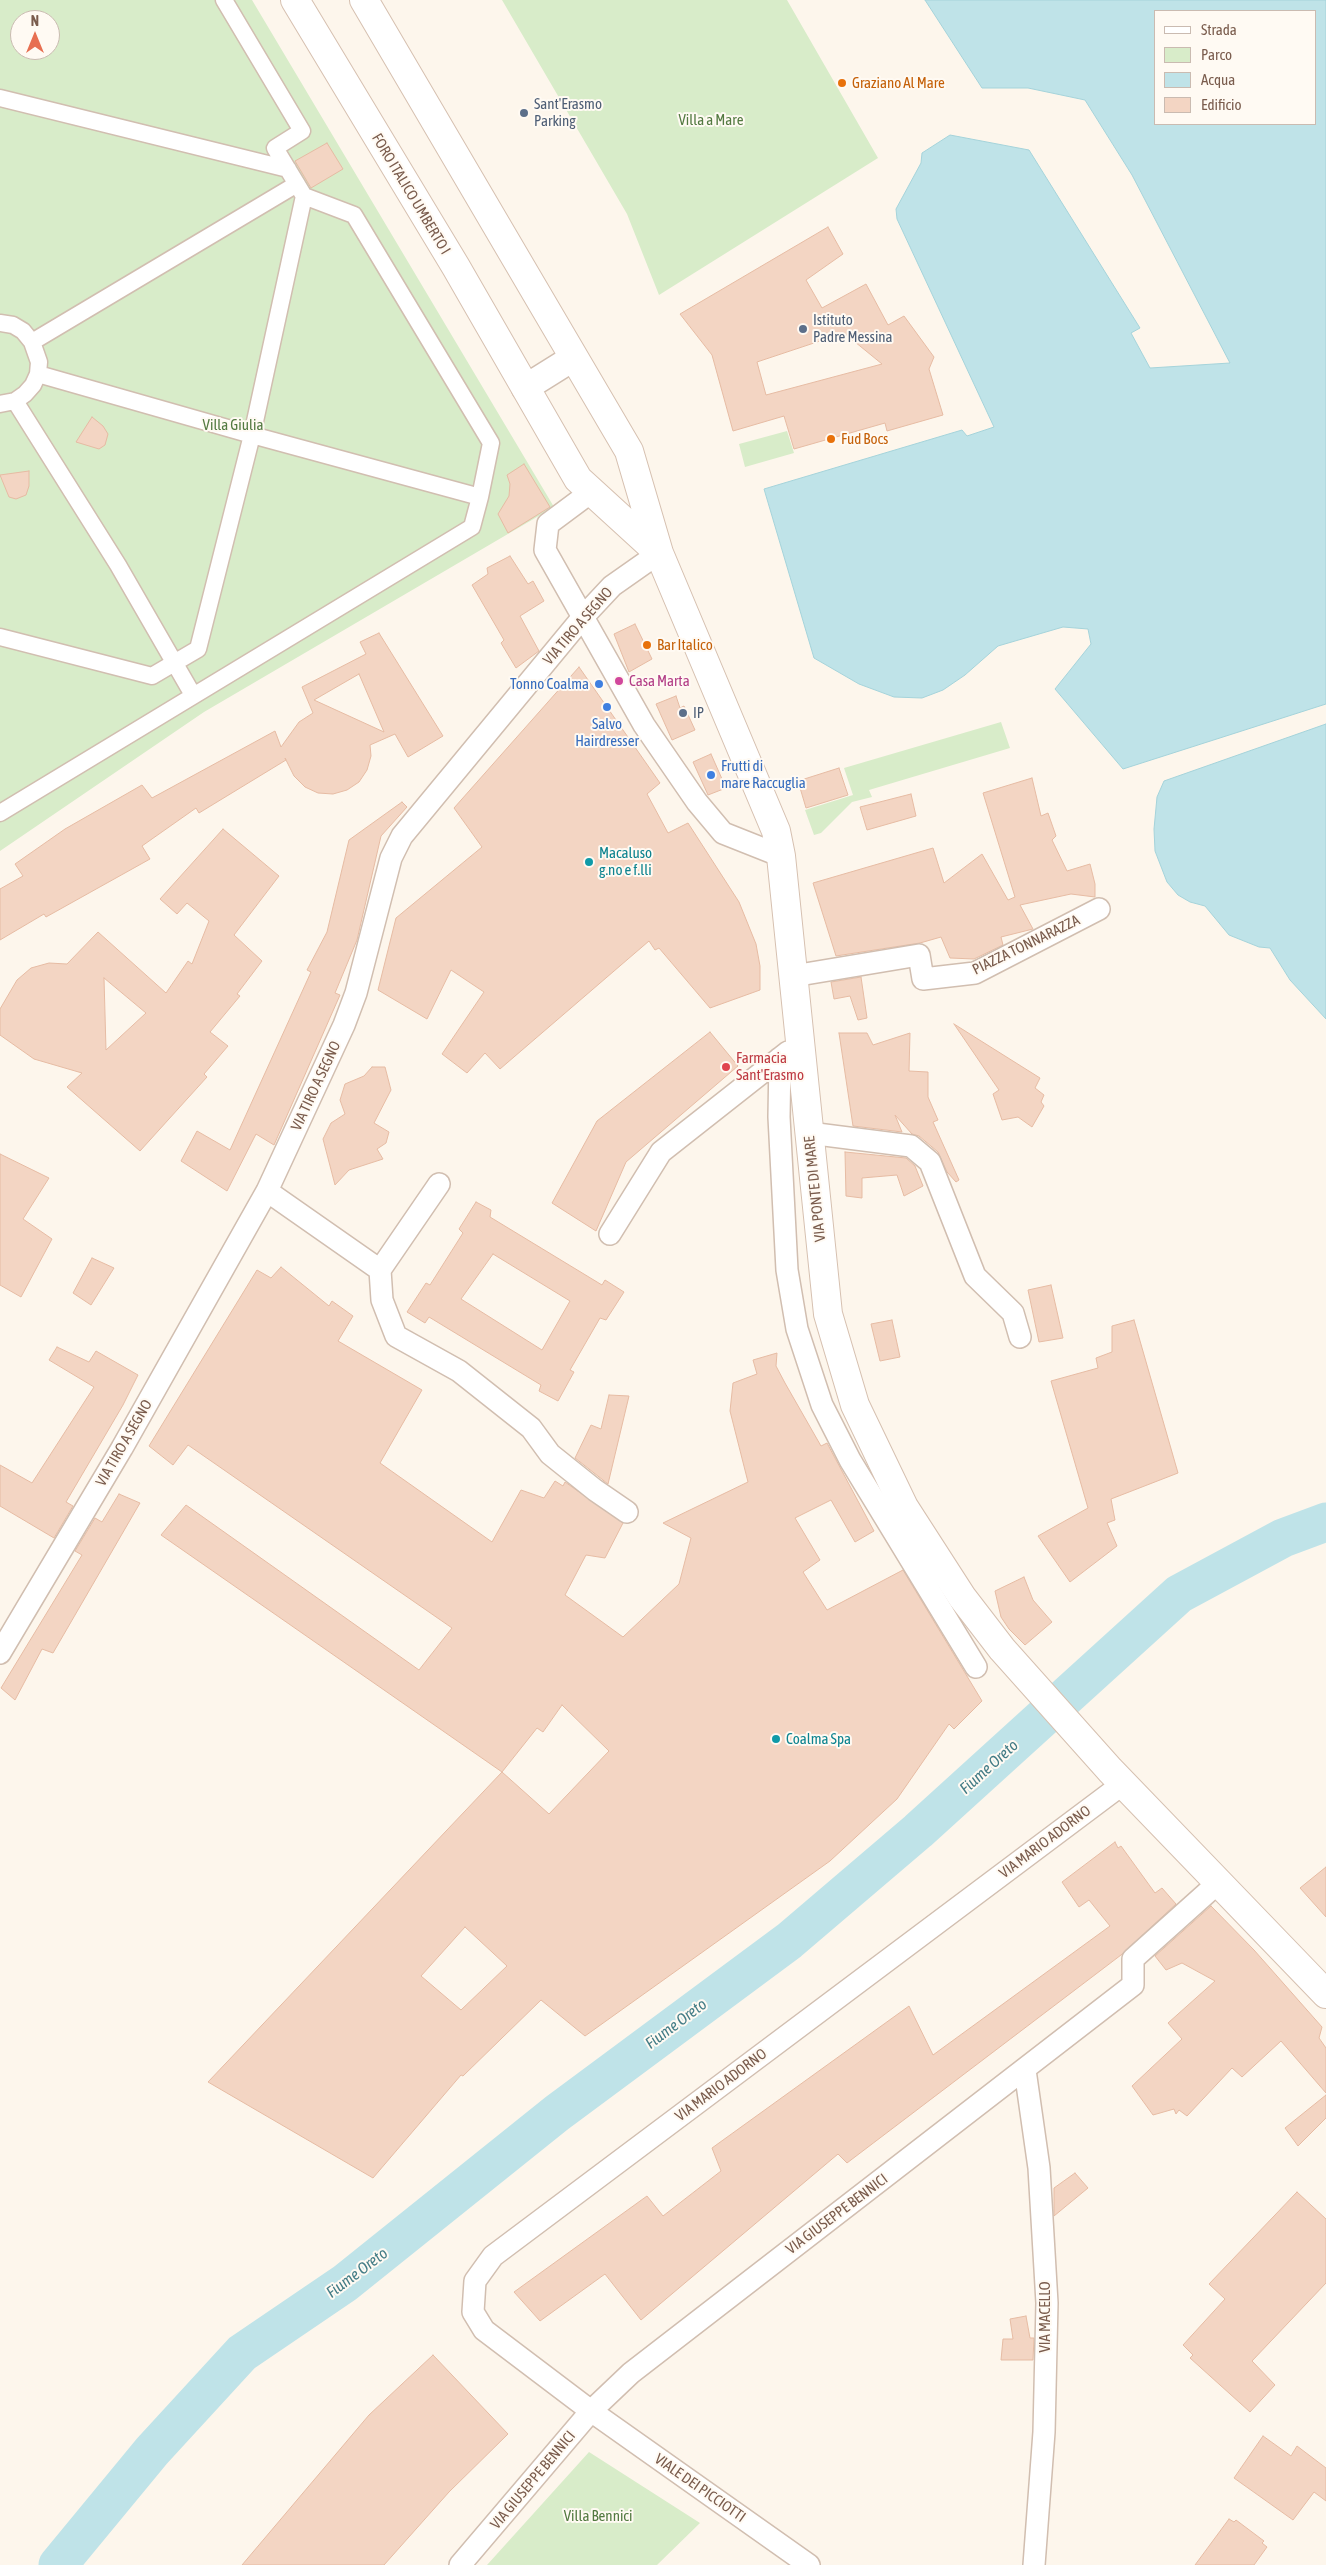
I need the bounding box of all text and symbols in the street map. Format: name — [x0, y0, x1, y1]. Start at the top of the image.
north arrow — [10, 10, 60, 60]
legend — [1154, 10, 1316, 125]
text: N — [31, 13, 39, 29]
text: Strada — [1201, 21, 1237, 38]
text: Parco — [1201, 46, 1232, 63]
text: Acqua — [1201, 71, 1235, 88]
place label: Graziano Al Mare — [852, 74, 945, 92]
marker: Graziano Al Mare — [836, 77, 848, 89]
place label: Sant'Erasmo Parking — [534, 95, 602, 130]
text: Edificio — [1201, 96, 1242, 113]
marker: Sant'Erasmo Parking — [518, 107, 530, 119]
park label: Villa a Mare — [678, 111, 744, 129]
street label: FORO ITALICO UMBERTO I — [368, 130, 454, 258]
place label: Istituto Padre Messina — [813, 311, 893, 346]
marker: Istituto Padre Messina — [797, 323, 809, 335]
park label: Villa Giulia — [203, 416, 263, 434]
place label: Fud Bocs — [841, 430, 888, 448]
marker: Fud Bocs — [825, 433, 837, 445]
street label: VIA TIRO A SEGNO — [539, 584, 617, 668]
place label: Bar Italico — [657, 636, 713, 654]
marker: Bar Italico — [641, 639, 653, 651]
place label: Casa Marta — [629, 672, 690, 690]
place label: Tonno Coalma — [510, 675, 589, 693]
marker: Casa Marta — [613, 675, 625, 687]
marker: Tonno Coalma — [593, 678, 605, 690]
marker: Salvo Hairdresser — [601, 701, 613, 713]
place label: IP — [693, 704, 704, 722]
marker: IP — [677, 707, 689, 719]
place label: Salvo Hairdresser — [575, 715, 639, 750]
place label: Frutti di mare Raccuglia — [721, 757, 806, 792]
marker: Frutti di mare Raccuglia — [705, 769, 717, 781]
place label: Macaluso g.no e f.lli — [599, 844, 652, 879]
marker: Macaluso g.no e f.lli — [583, 856, 595, 868]
street label: PIAZZA TONNARAZZA — [969, 911, 1083, 979]
street label: VIA TIRO A SEGNO — [287, 1038, 345, 1134]
place label: Farmacia Sant'Erasmo — [736, 1049, 804, 1084]
marker: Farmacia Sant'Erasmo — [720, 1061, 732, 1073]
street label: VIA PONTE DI MARE — [801, 1135, 829, 1243]
street label: VIA TIRO A SEGNO — [92, 1397, 156, 1489]
place label: Coalma Spa — [786, 1730, 851, 1748]
marker: Coalma Spa — [770, 1733, 782, 1745]
water label: Fiume Oreto — [956, 1736, 1022, 1798]
street label: VIA MARIO ADORNO — [996, 1802, 1094, 1882]
water label: Fiume Oreto — [642, 1995, 710, 2053]
street label: VIA MARIO ADORNO — [672, 2045, 770, 2125]
street label: VIA GIUSEPPE BENNICI — [783, 2170, 891, 2258]
water label: Fiume Oreto — [323, 2244, 391, 2302]
street label: VIA MACELLO — [1036, 2281, 1054, 2353]
street label: VIA GIUSEPPE BENNICI — [487, 2427, 579, 2533]
street label: VIALE DEI PICCIOTTI — [651, 2450, 749, 2526]
park label: Villa Bennici — [564, 2507, 632, 2525]

